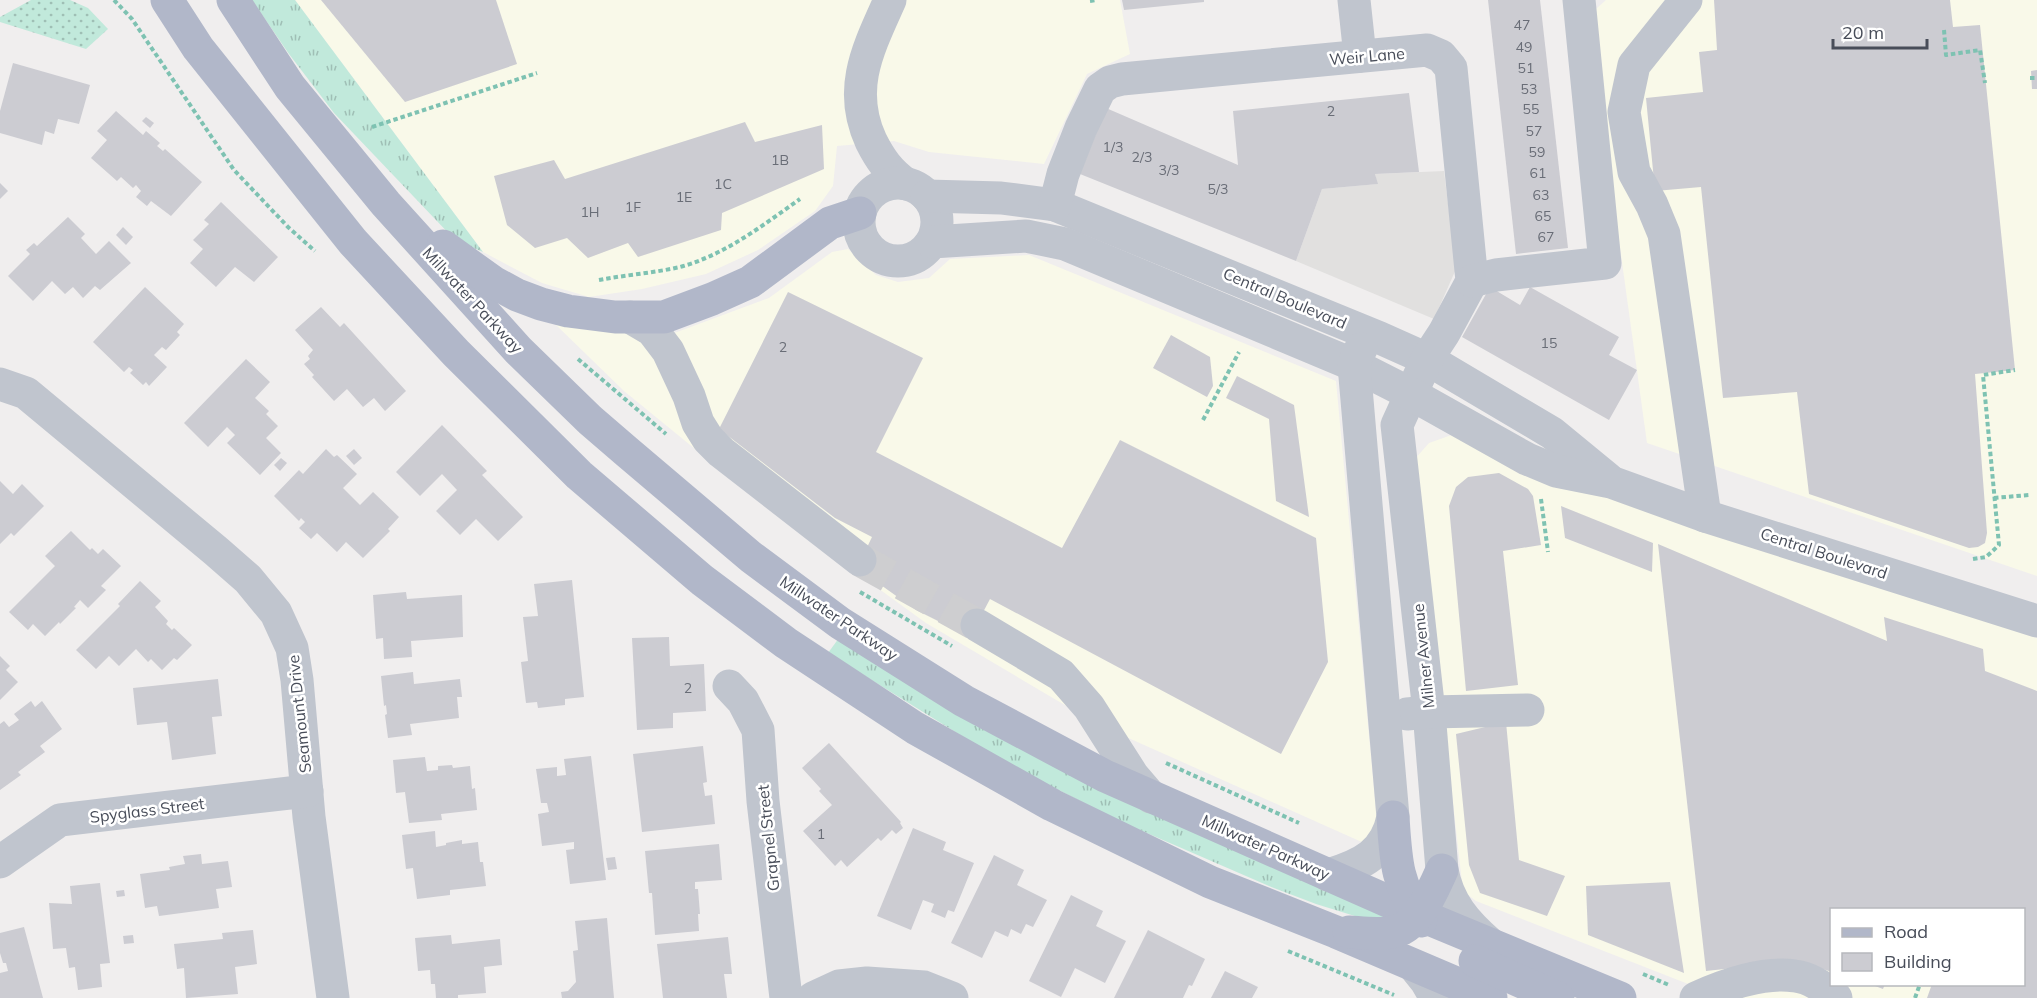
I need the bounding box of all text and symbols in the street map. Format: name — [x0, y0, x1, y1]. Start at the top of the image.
scale bar — [1833, 12, 1928, 50]
house number: 47 — [1514, 16, 1530, 34]
text: 20 m — [1842, 21, 1884, 44]
house number: 49 — [1516, 38, 1532, 56]
street label: Weir Lane — [1328, 43, 1406, 69]
house number: 51 — [1518, 59, 1534, 77]
house number: 53 — [1521, 80, 1537, 98]
house number: 55 — [1523, 100, 1539, 118]
house number: 2 — [1327, 102, 1335, 120]
house number: 57 — [1526, 122, 1542, 140]
house number: 1/3 — [1103, 138, 1123, 156]
house number: 59 — [1529, 143, 1545, 161]
house number: 2/3 — [1132, 148, 1152, 166]
house number: 1B — [771, 151, 789, 169]
house number: 3/3 — [1159, 161, 1179, 179]
house number: 61 — [1530, 164, 1546, 182]
house number: 1C — [714, 175, 732, 193]
house number: 5/3 — [1208, 180, 1228, 198]
house number: 63 — [1533, 186, 1549, 204]
house number: 1E — [676, 188, 692, 206]
house number: 1F — [625, 198, 641, 216]
house number: 1H — [580, 203, 600, 221]
house number: 65 — [1535, 207, 1551, 225]
house number: 67 — [1538, 228, 1554, 246]
street label: Millwater Parkway — [419, 243, 528, 358]
street label: Central Boulevard — [1220, 263, 1350, 333]
house number: 15 — [1541, 334, 1557, 352]
house number: 2 — [779, 338, 787, 356]
street label: Central Boulevard — [1758, 523, 1890, 583]
street label: Millwater Parkway — [776, 571, 902, 665]
street label: Milner Avenue — [1408, 603, 1438, 709]
street label: Seamount Drive — [283, 654, 315, 774]
house number: 2 — [684, 679, 692, 697]
street label: Grapnel Street — [752, 783, 784, 892]
street label: Spyglass Street — [89, 793, 206, 827]
street label: Millwater Parkway — [1199, 810, 1334, 884]
house number: 1 — [817, 825, 825, 843]
legend — [1830, 908, 2025, 986]
text: Road — [1884, 920, 1928, 943]
text: Building — [1884, 950, 1952, 973]

